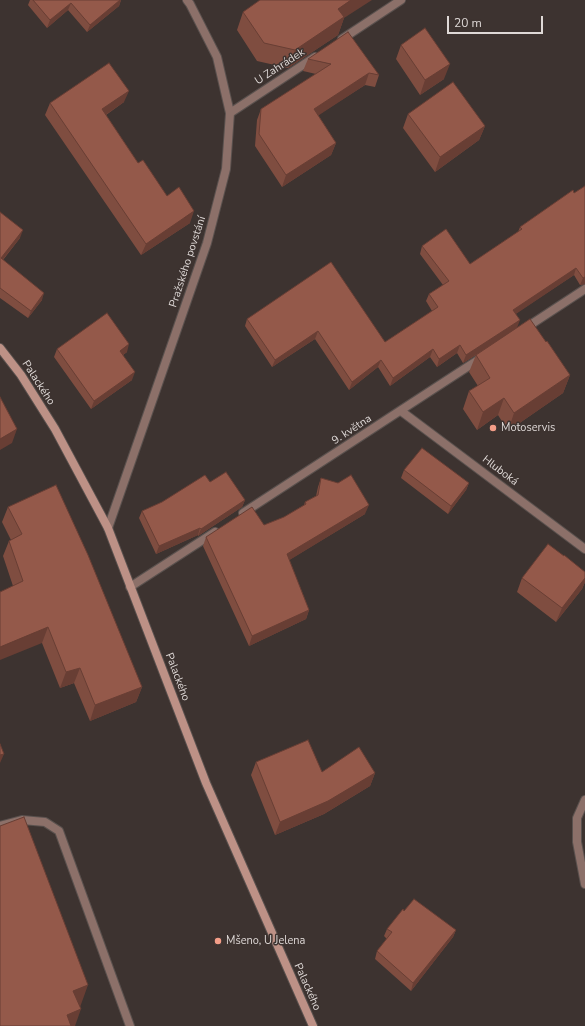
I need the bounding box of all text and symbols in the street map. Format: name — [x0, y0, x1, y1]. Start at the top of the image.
scale bar — [449, 8, 545, 34]
text: 20 m — [454, 15, 482, 31]
street label: U Zahrádek — [253, 46, 307, 88]
street label: Pražského povstání — [167, 215, 209, 309]
street label: Palackého — [19, 358, 57, 408]
street label: 9. května — [330, 412, 374, 448]
place label: Motoservis — [501, 421, 555, 435]
marker: Motoservis — [488, 423, 498, 433]
street label: Hluboká — [479, 453, 521, 489]
street label: Palackého — [162, 651, 192, 703]
place label: Mšeno, U Jelena — [226, 934, 305, 948]
marker: Mšeno, U Jelena — [213, 936, 223, 946]
street label: Palackého — [291, 961, 323, 1013]

